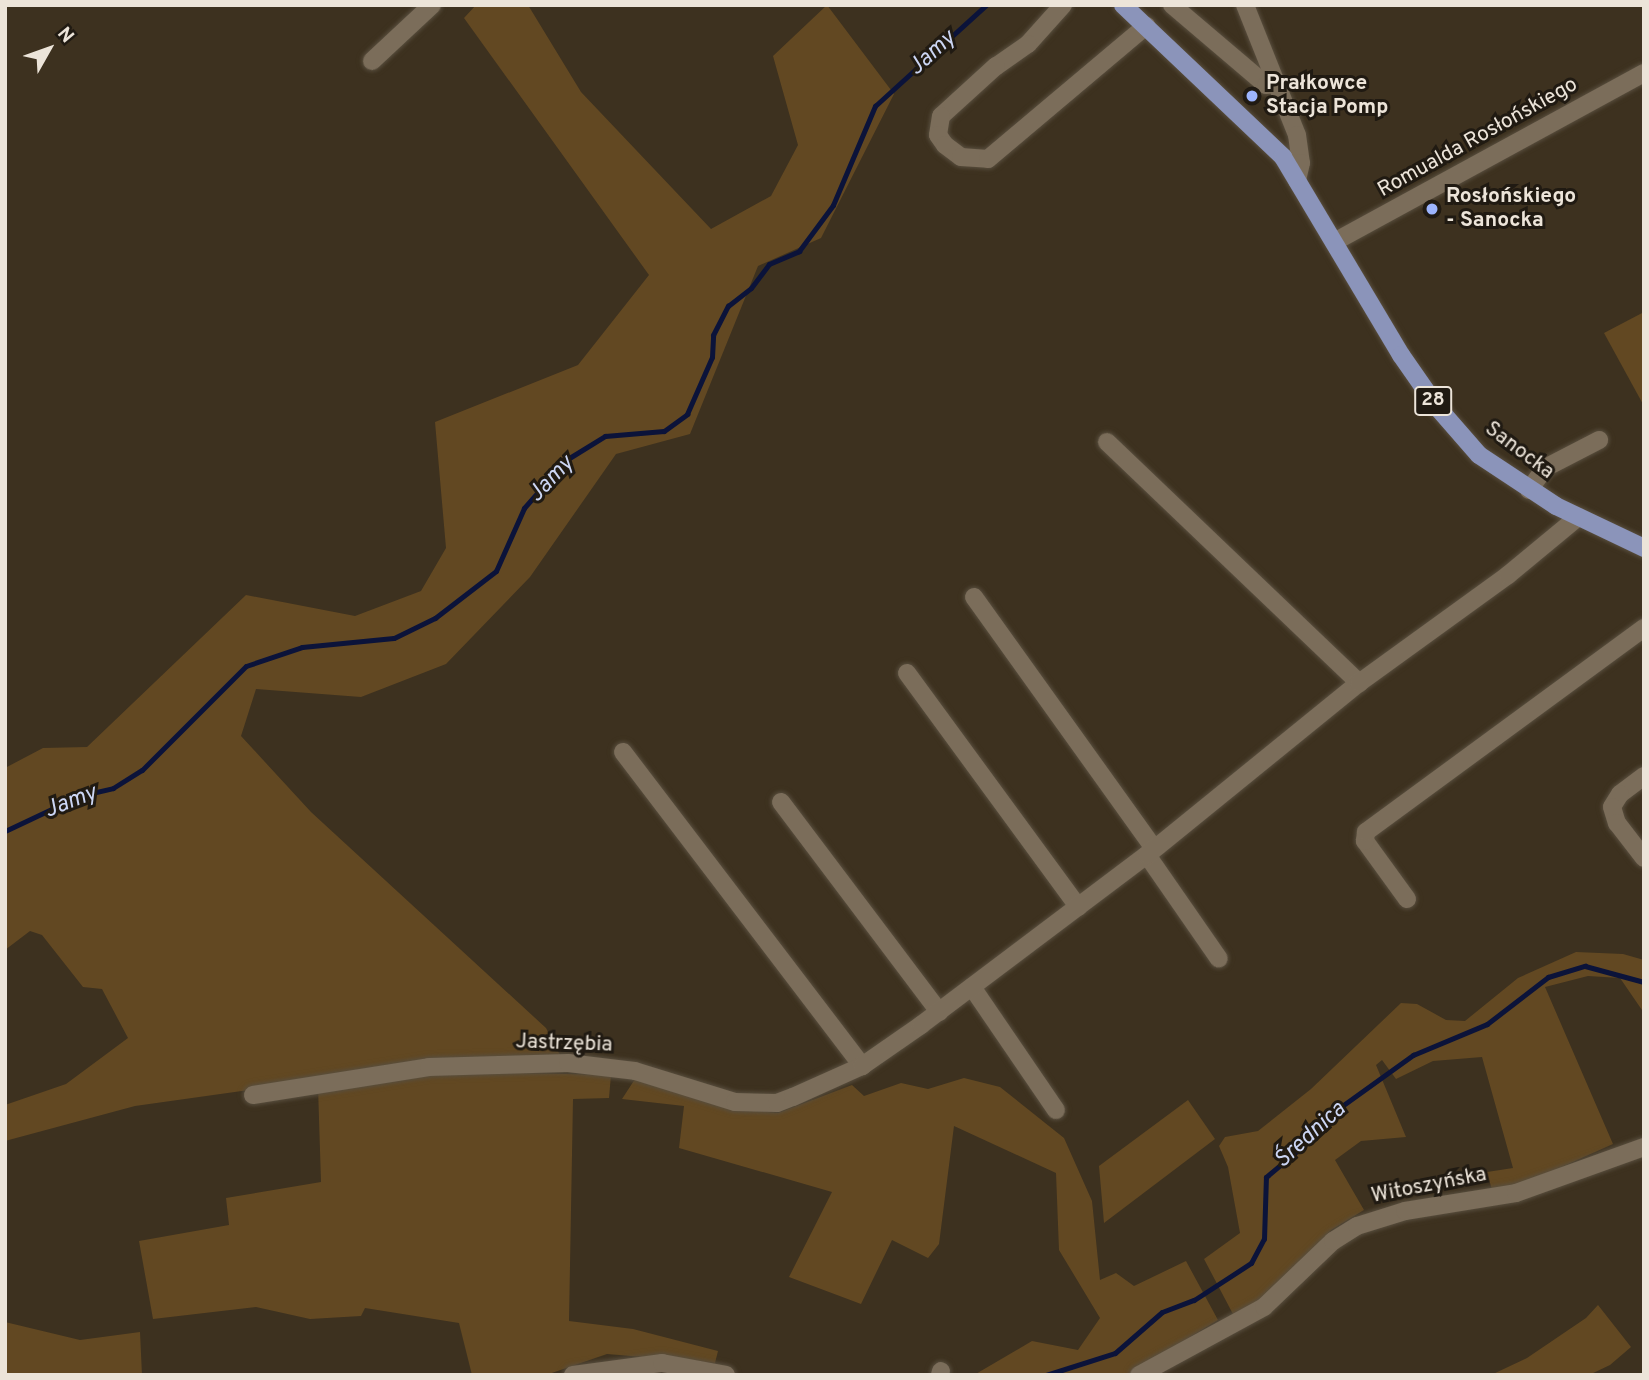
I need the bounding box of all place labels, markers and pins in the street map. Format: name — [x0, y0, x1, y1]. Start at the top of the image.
place label: Prałkowce Stacja Pomp — [1266, 71, 1388, 121]
marker: Prałkowce Stacja Pomp — [1244, 88, 1260, 104]
place label: Rosłońskiego - Sanocka — [1446, 184, 1576, 234]
marker: Rosłońskiego - Sanocka — [1424, 201, 1440, 217]

